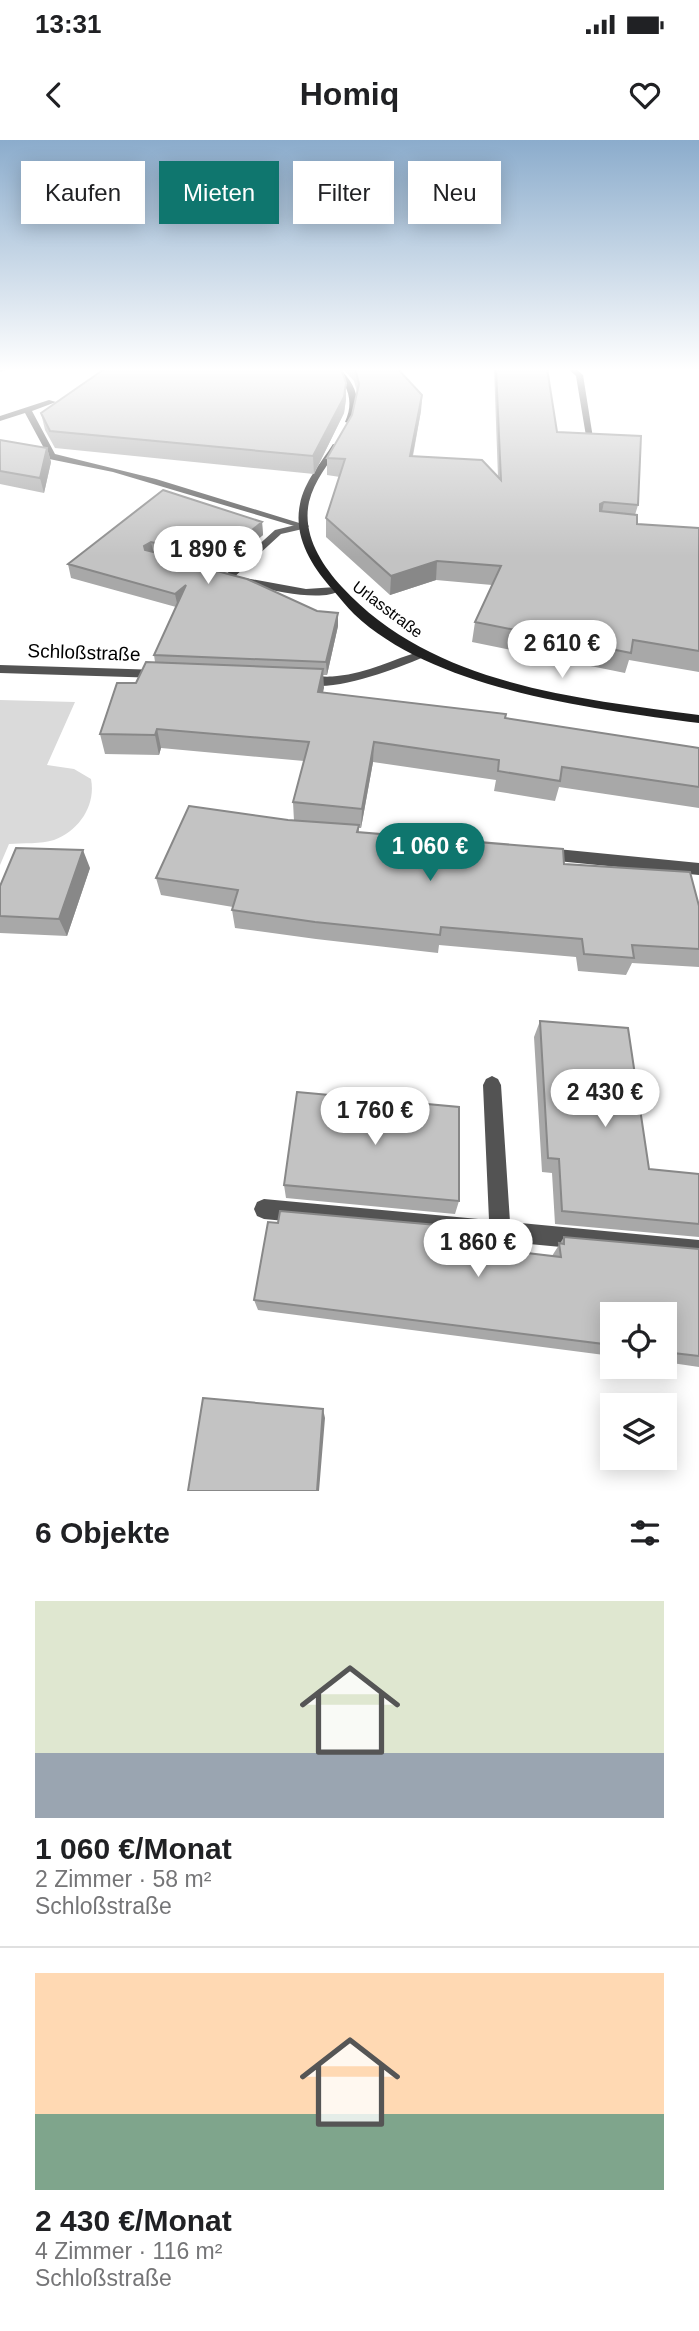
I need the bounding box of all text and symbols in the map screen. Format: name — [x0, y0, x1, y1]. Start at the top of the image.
text: 13:31 — [35, 9, 102, 39]
icon: back — [35, 76, 73, 114]
text: Homiq — [300, 76, 399, 112]
icon: heart — [626, 76, 664, 114]
chip: Kaufen — [21, 161, 145, 224]
chip: Mieten — [159, 161, 279, 224]
chip: Filter — [293, 161, 394, 224]
chip: Neu — [408, 161, 501, 224]
pin: 1 890 € — [143, 526, 273, 586]
text: 1 890 € — [170, 536, 246, 562]
street label: Urlasstraße — [350, 578, 426, 641]
pin: 2 610 € — [497, 620, 627, 680]
text: 2 610 € — [524, 630, 600, 656]
street label: Schloßstraße — [27, 640, 141, 665]
pin: 1 060 € — [365, 824, 495, 883]
text: 1 060 € — [392, 833, 468, 859]
pin: 2 430 € — [540, 1070, 670, 1129]
text: 2 430 € — [567, 1079, 643, 1105]
pin: 1 760 € — [310, 1088, 440, 1147]
text: 1 760 € — [337, 1097, 413, 1123]
pin: 1 860 € — [413, 1220, 543, 1279]
text: 1 860 € — [440, 1229, 516, 1255]
map controls — [600, 1302, 677, 1470]
button: locate — [600, 1302, 677, 1379]
button: layers — [600, 1393, 677, 1470]
icon: filters — [626, 1514, 664, 1552]
text: 6 Objekte — [35, 1516, 170, 1549]
icon: home — [287, 1647, 413, 1773]
text: 1 060 €/Monat — [35, 1832, 232, 1865]
text: 2 Zimmer · 58 m² — [35, 1866, 211, 1892]
text: Schloßstraße — [35, 1893, 172, 1919]
icon: home — [287, 2019, 413, 2145]
text: 2 430 €/Monat — [35, 2204, 232, 2237]
text: 4 Zimmer · 116 m² — [35, 2238, 222, 2264]
text: Schloßstraße — [35, 2265, 172, 2291]

